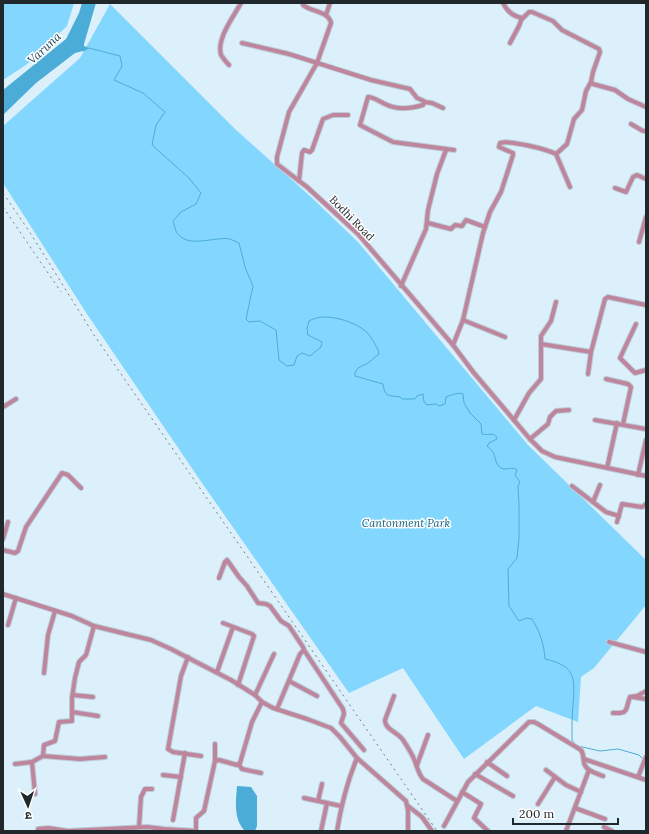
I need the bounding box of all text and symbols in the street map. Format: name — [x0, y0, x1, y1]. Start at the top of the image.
water label: Varuna — [24, 28, 64, 67]
street label: Bodhi Road — [327, 193, 378, 244]
park label: Cantonment Park — [362, 516, 451, 530]
north arrow — [8, 786, 48, 826]
scale bar — [513, 800, 618, 826]
text: 200 m — [519, 806, 555, 821]
text: उ — [24, 809, 32, 823]

